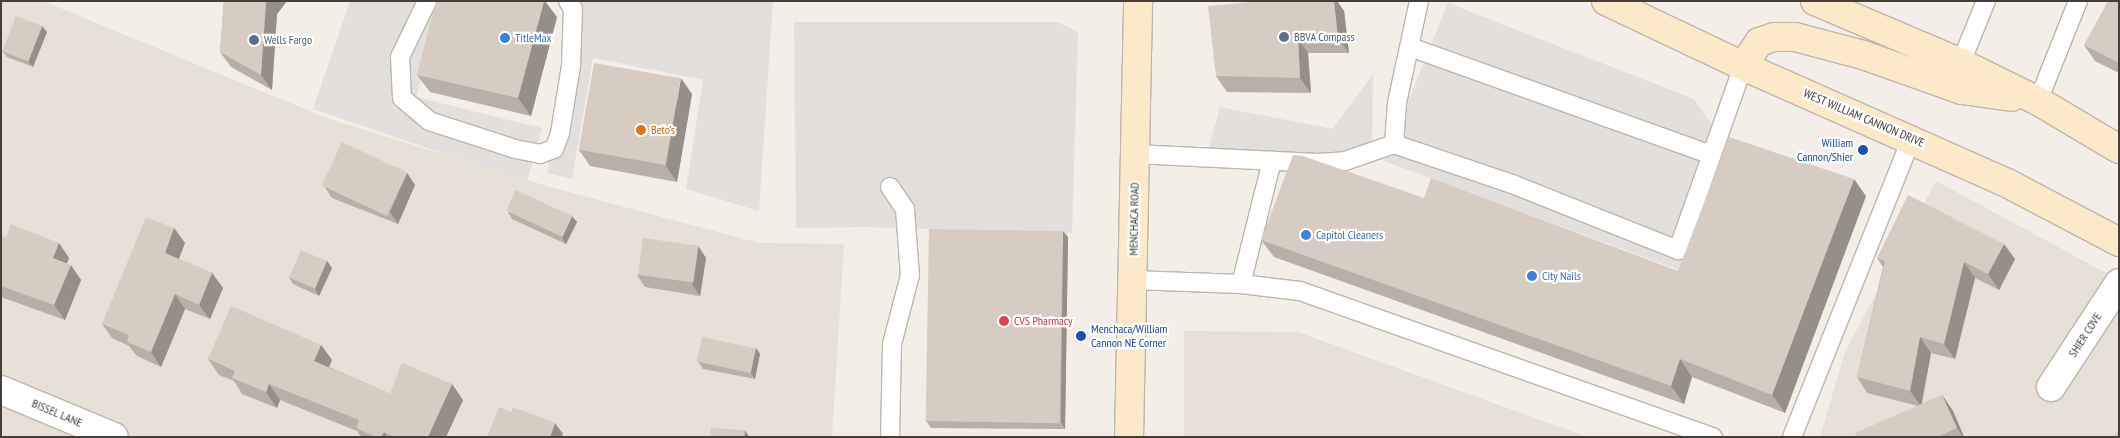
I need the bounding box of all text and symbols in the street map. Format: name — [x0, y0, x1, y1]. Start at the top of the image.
place label: BBVA Compass — [1294, 30, 1355, 44]
place label: TitleMax — [515, 31, 551, 45]
marker: BBVA Compass — [1278, 31, 1290, 43]
marker: TitleMax — [499, 32, 511, 44]
place label: Wells Fargo — [264, 33, 312, 47]
marker: Wells Fargo — [248, 34, 260, 46]
street label: WEST WILLIAM CANNON DRIVE — [1801, 86, 1927, 150]
place label: Beto’s — [651, 123, 675, 137]
marker: Beto’s — [635, 124, 647, 136]
place label: William Cannon/Shier — [1797, 136, 1853, 164]
marker: William Cannon/Shier — [1857, 144, 1869, 156]
street label: MENCHACA ROAD — [1126, 182, 1142, 256]
place label: Capitol Cleaners — [1316, 228, 1383, 242]
marker: Capitol Cleaners — [1300, 229, 1312, 241]
place label: City Nails — [1542, 269, 1581, 283]
marker: City Nails — [1526, 270, 1538, 282]
street label: SHIER COVE — [2065, 310, 2105, 360]
place label: CVS Pharmacy — [1014, 314, 1072, 328]
marker: CVS Pharmacy — [998, 315, 1010, 327]
place label: Menchaca/William Cannon NE Corner — [1091, 322, 1167, 350]
marker: Menchaca/William Cannon NE Corner — [1075, 330, 1087, 342]
street label: BISSEL LANE — [29, 396, 85, 430]

